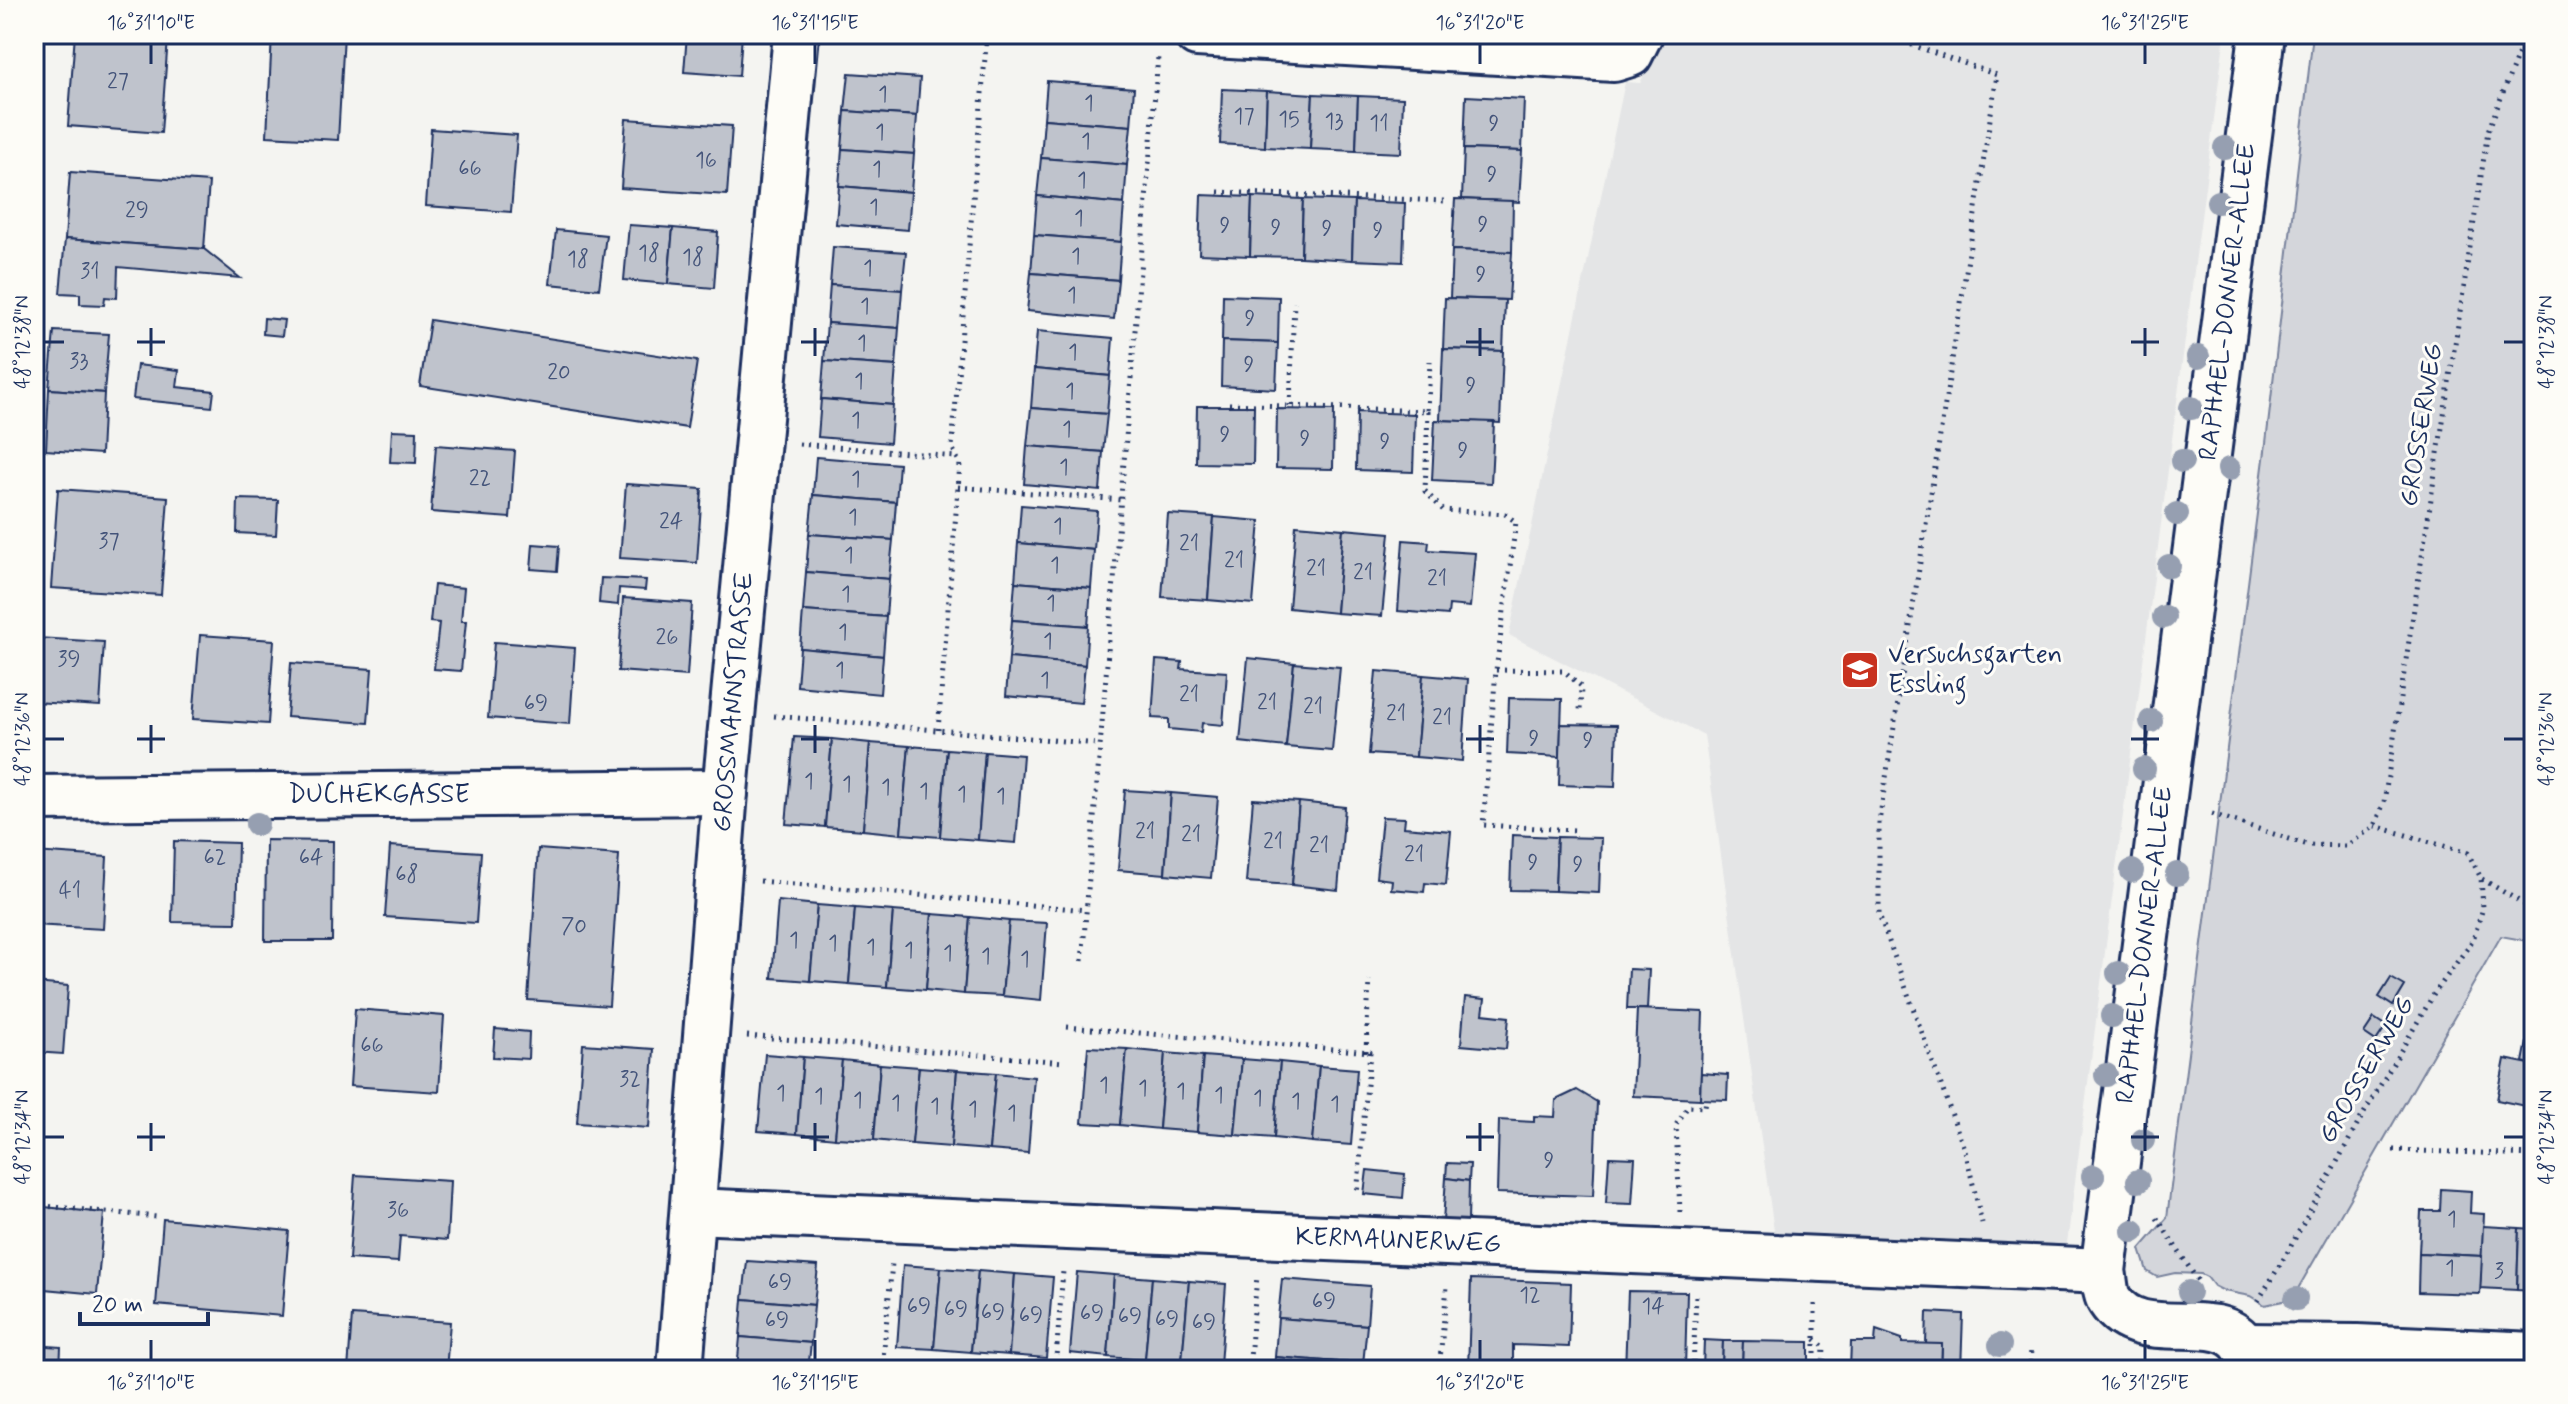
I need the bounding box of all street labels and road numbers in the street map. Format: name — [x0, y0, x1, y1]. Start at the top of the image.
street label: RAPHAEL-DONNER-ALLEE — [2192, 141, 2264, 463]
street label: GROSSERWEG — [2392, 341, 2452, 509]
street label: GROSSMANNSTRASSE — [706, 570, 762, 834]
street label: DUCHEKGASSE — [288, 778, 470, 812]
street label: RAPHAEL-DONNER-ALLEE — [2109, 784, 2181, 1106]
street label: GROSSERWEG — [2311, 990, 2423, 1150]
street label: KERMAUNERWEG — [1295, 1220, 1501, 1262]

